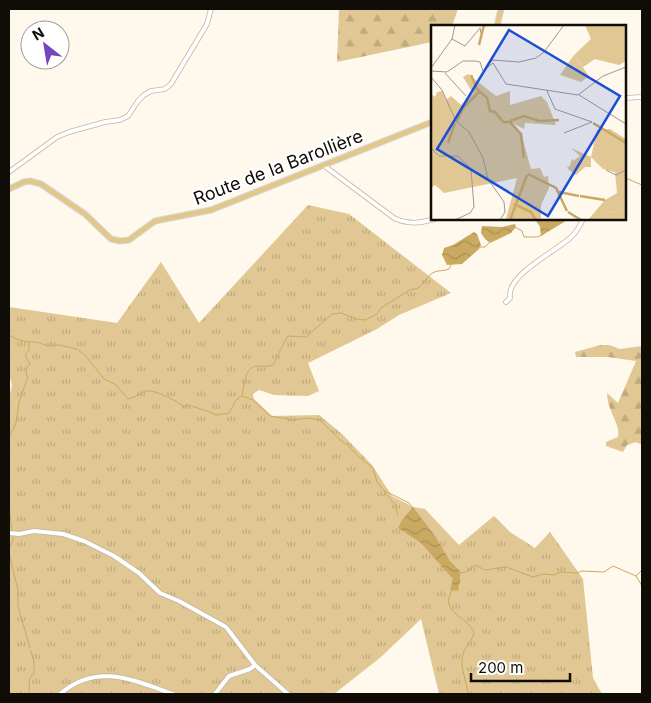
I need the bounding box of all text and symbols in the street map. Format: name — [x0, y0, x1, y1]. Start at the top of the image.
north arrow — [20, 20, 70, 70]
text: N — [29, 23, 47, 43]
inset map — [431, 25, 626, 220]
street label: Route de la Barollière — [190, 125, 366, 209]
scale bar — [471, 650, 570, 682]
text: 200 m — [478, 658, 523, 677]

